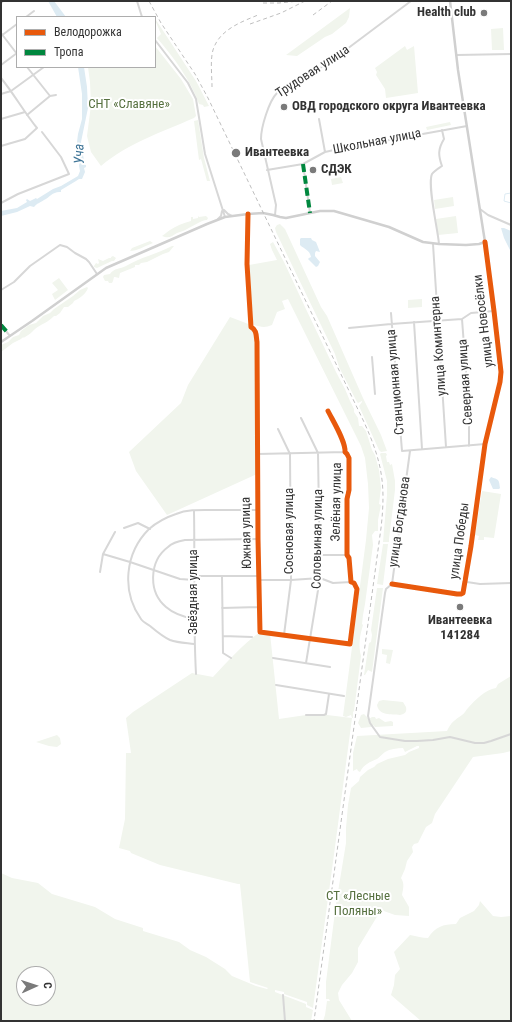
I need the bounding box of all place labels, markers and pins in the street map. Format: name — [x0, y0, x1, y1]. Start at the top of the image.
place label: Health club — [417, 5, 476, 21]
marker: Health club — [479, 8, 489, 18]
place label: ОВД городского округа Ивантеевка — [292, 99, 486, 115]
marker: ОВД городского округа Ивантеевка — [279, 102, 289, 112]
place label: Ивантеевка — [245, 145, 309, 161]
marker: Ивантеевка — [230, 147, 242, 159]
place label: СДЭК — [321, 162, 352, 178]
marker: СДЭК — [308, 165, 318, 175]
marker: Ивантеевка 141284 — [455, 602, 465, 612]
place label: Ивантеевка 141284 — [428, 613, 492, 644]

